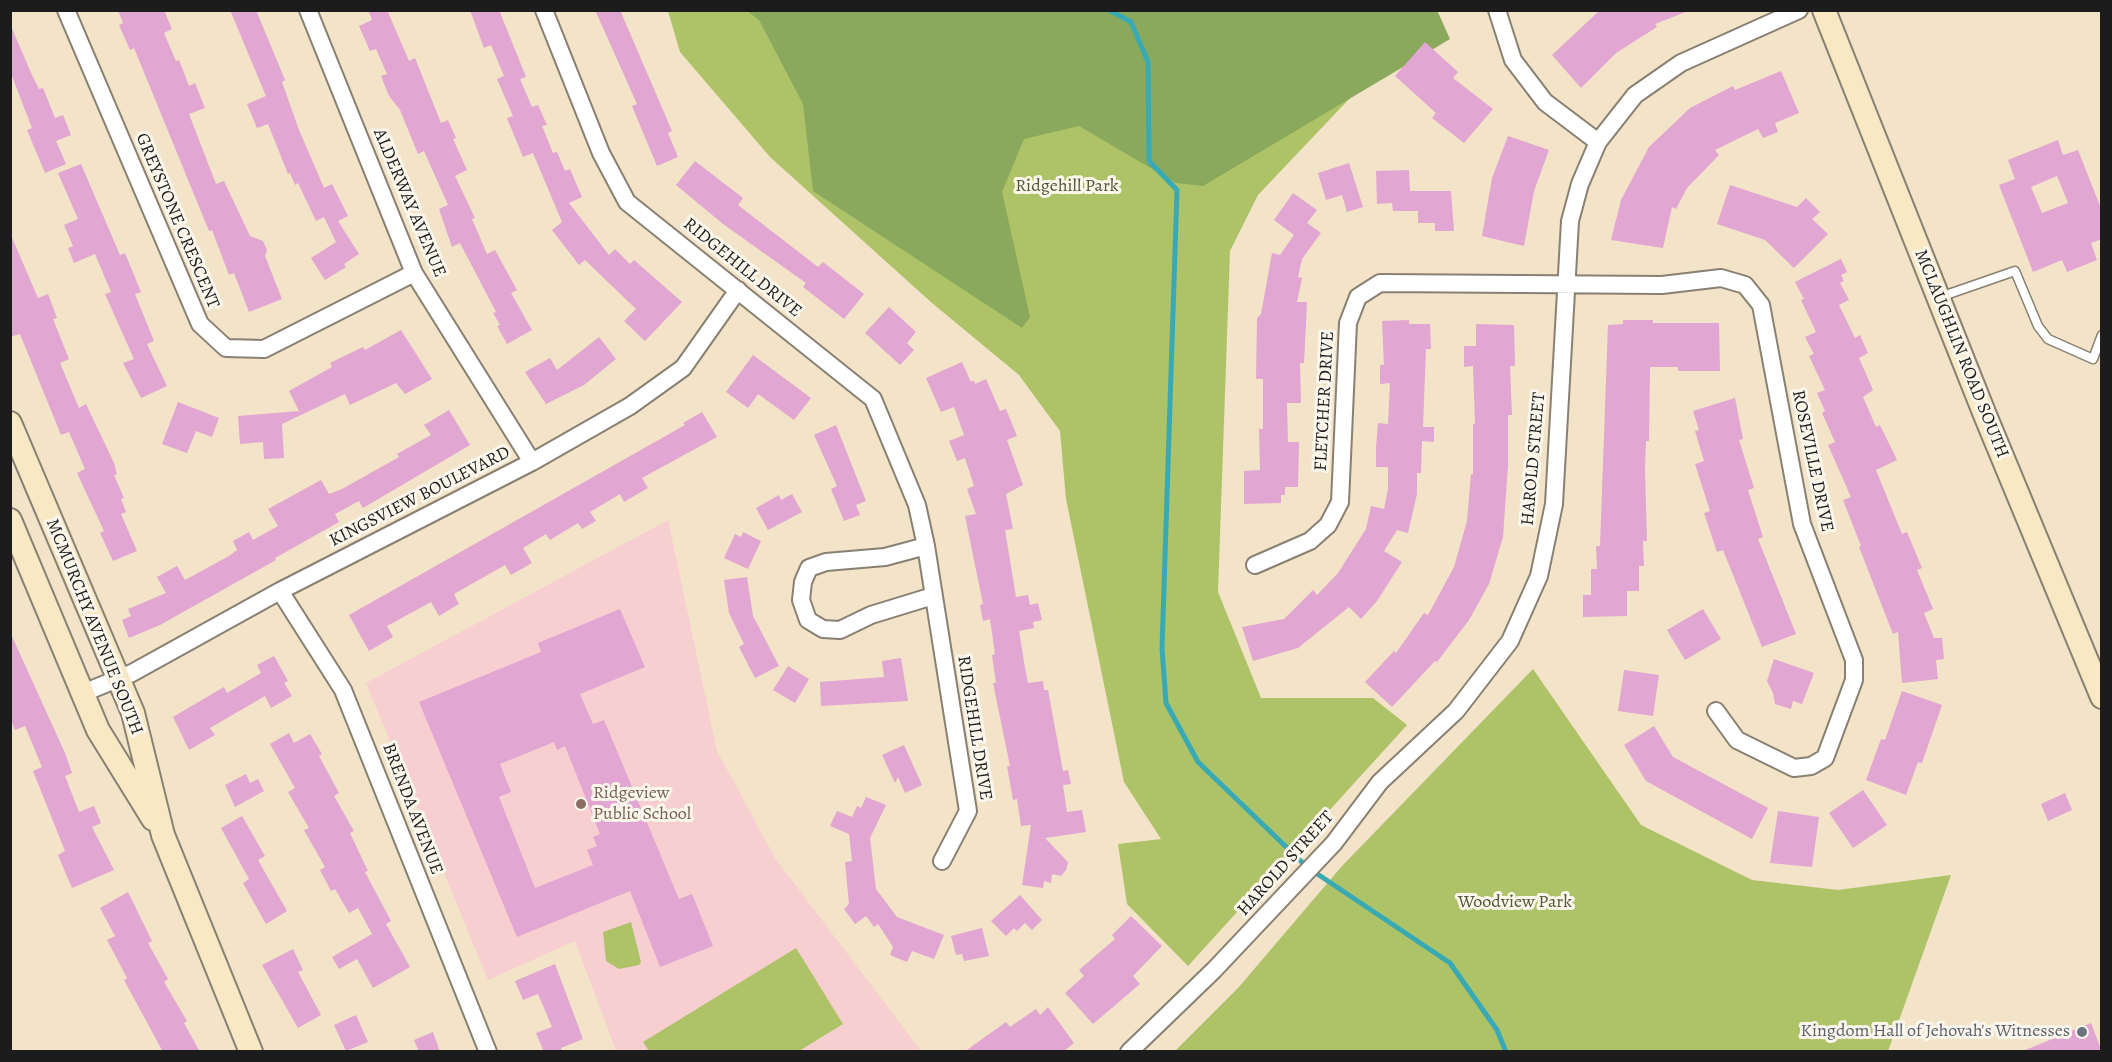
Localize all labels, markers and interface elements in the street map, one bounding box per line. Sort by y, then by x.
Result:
street label: ALDERWAY AVENUE [368,125,450,281]
street label: GREYSTONE CRESCENT [130,130,224,312]
park label: Ridgehill Park [1015,176,1119,198]
street label: RIDGEHILL DRIVE [678,214,806,322]
street label: MCLAUGHLIN ROAD SOUTH [1909,246,2013,462]
street label: FLETCHER DRIVE [1311,331,1339,471]
street label: ROSEVILLE DRIVE [1786,388,1838,534]
street label: HAROLD STREET [1517,391,1551,527]
street label: KINGSVIEW BOULEVARD [326,442,514,552]
street label: MCMURCHY AVENUE SOUTH [41,516,147,738]
street label: RIDGEHILL DRIVE [952,654,996,802]
street label: BRENDA AVENUE [377,740,447,878]
place label: Ridgeview Public School [593,783,691,826]
marker: Ridgeview Public School [574,797,588,811]
street label: HAROLD STREET [1233,807,1339,921]
park label: Woodview Park [1458,892,1572,914]
place label: Kingdom Hall of Jehovah's Witnesses [1801,1021,2070,1043]
marker: Kingdom Hall of Jehovah's Witnesses [2075,1025,2089,1039]

